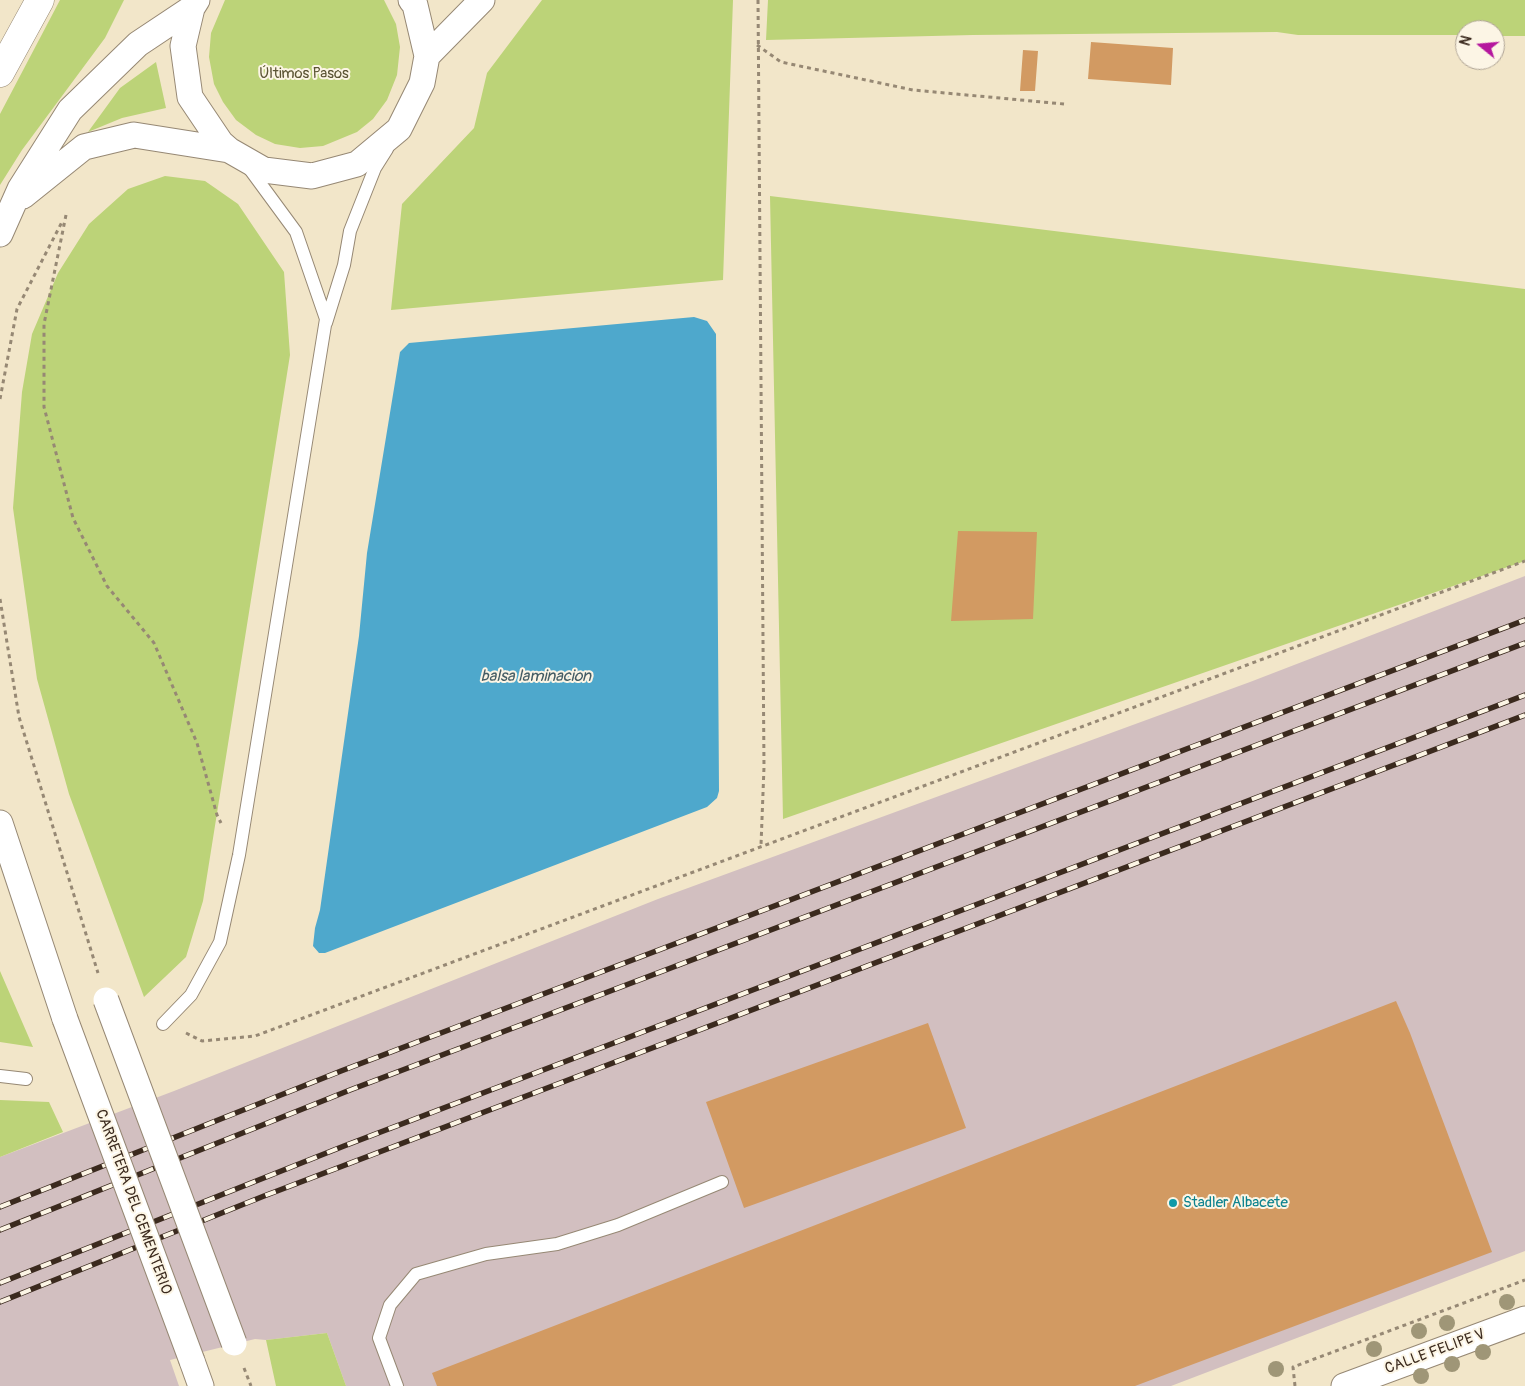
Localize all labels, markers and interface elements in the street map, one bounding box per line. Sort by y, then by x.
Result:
north arrow [1455,20,1505,70]
text: N [1457,34,1476,48]
park label: Últimos Pasos [259,65,349,83]
water label: balsa laminacion [481,667,591,687]
street label: CARRETERA DEL CEMENTERIO [91,1107,175,1297]
place label: Stadler Albacete [1183,1194,1288,1212]
marker: Stadler Albacete [1167,1197,1179,1209]
street label: CALLE FELIPE V [1383,1326,1487,1378]

